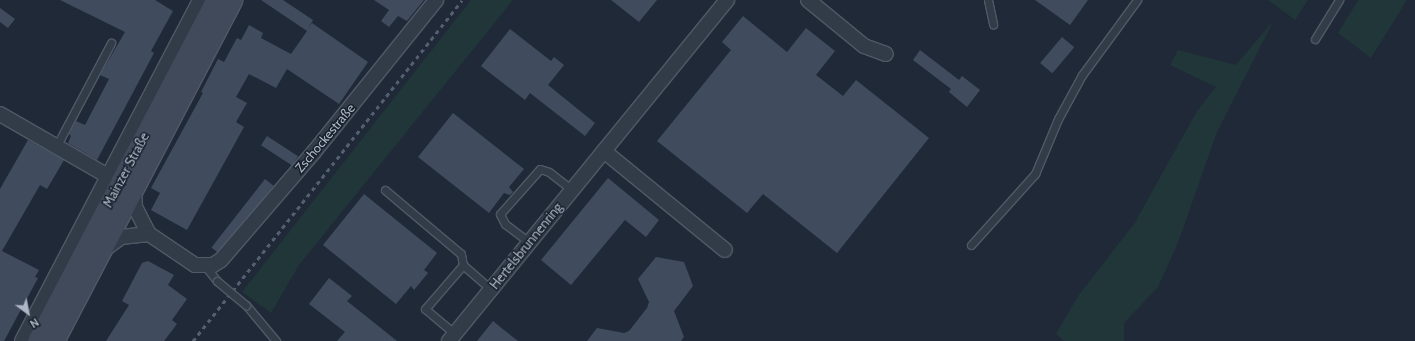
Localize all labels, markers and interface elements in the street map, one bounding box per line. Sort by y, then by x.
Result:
street label: Zschockestraße [292,101,358,175]
street label: Mainzer Straße [100,130,152,210]
street label: Hertelsbrunnenring [486,200,566,292]
north arrow [8,293,48,333]
text: N [27,315,41,331]

